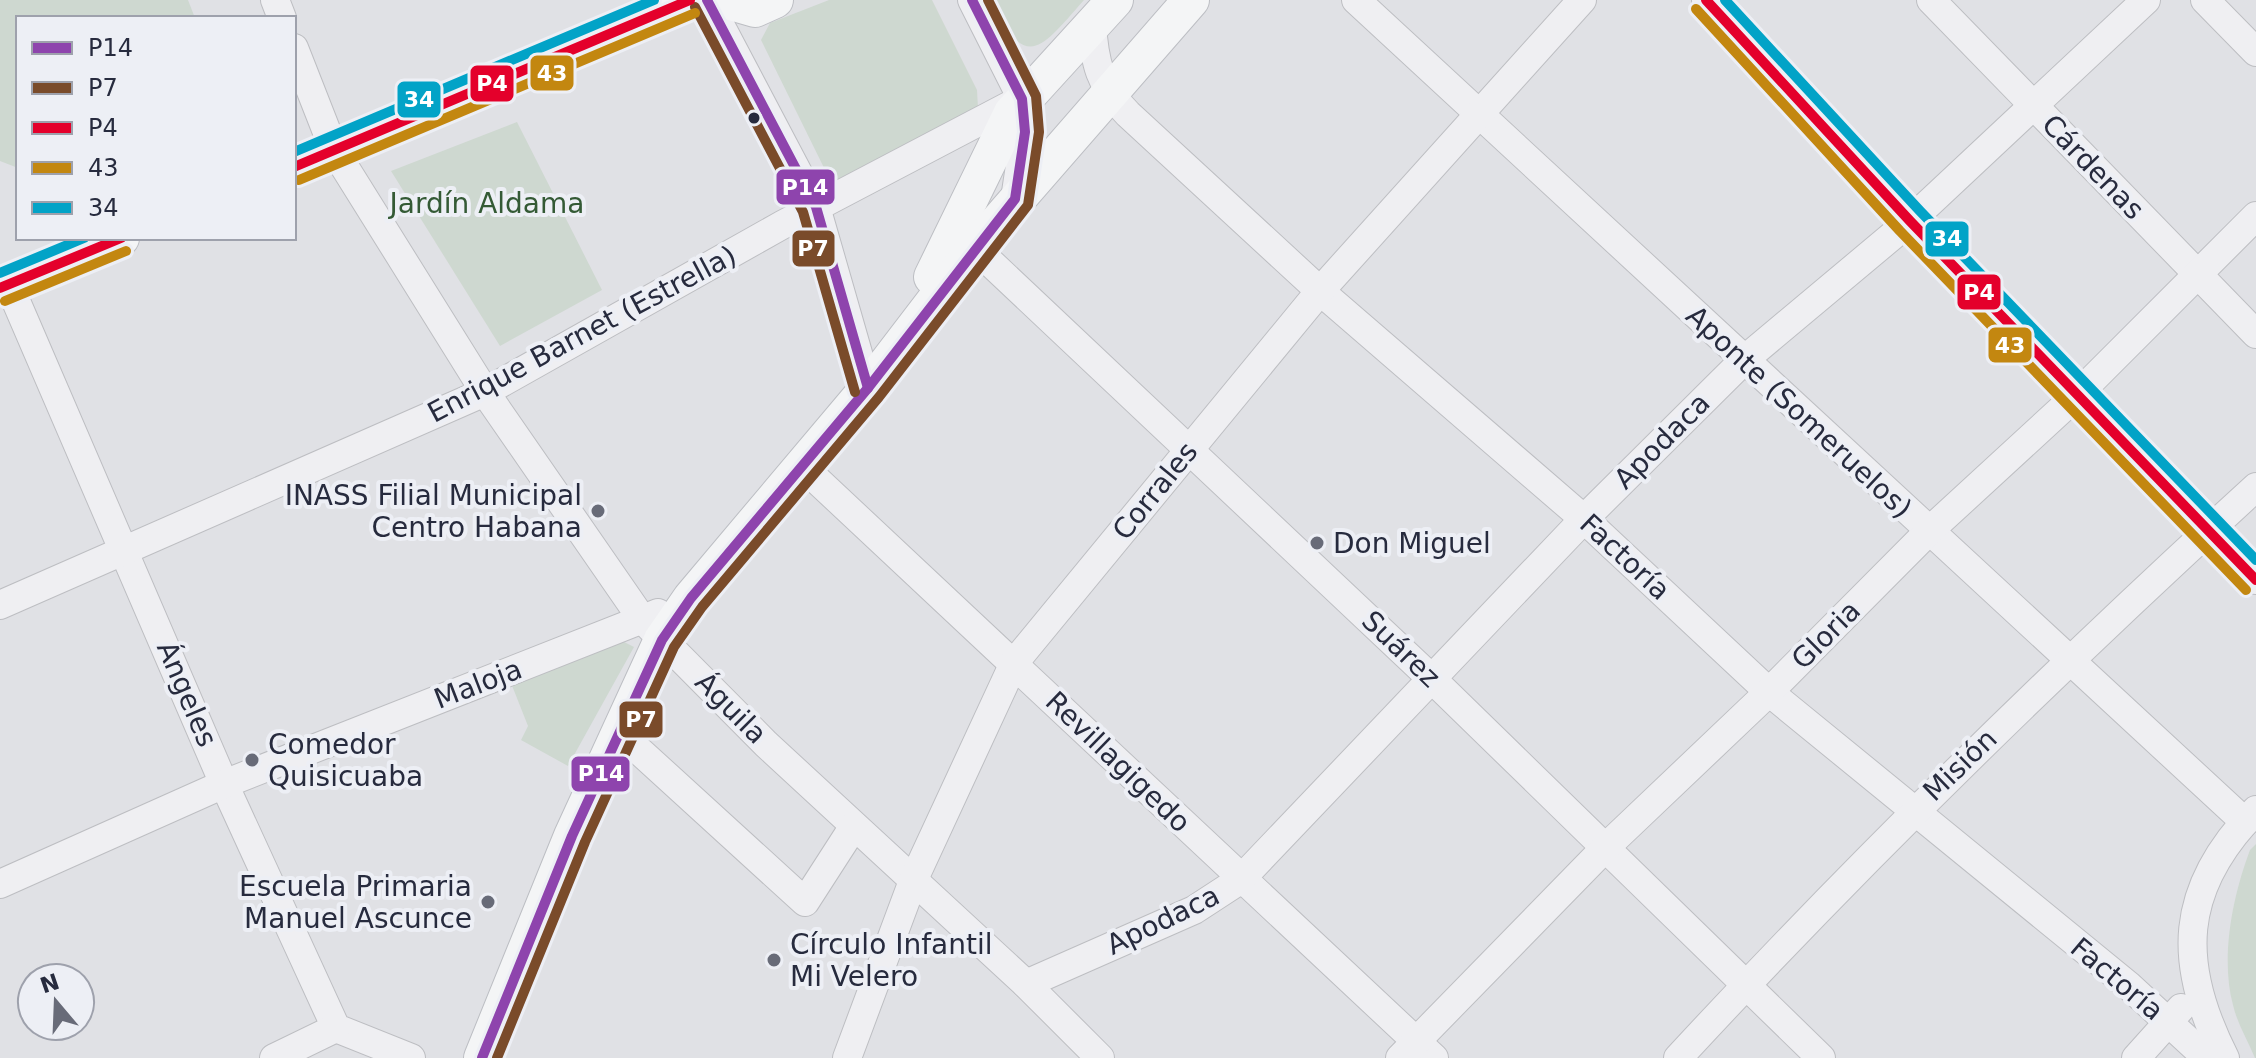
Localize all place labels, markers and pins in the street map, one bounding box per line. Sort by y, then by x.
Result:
unlabelled marker [746,110,762,126]
place label: INASS Filial Municipal Centro Habana [285,479,582,544]
marker: INASS Filial Municipal Centro Habana [589,502,607,520]
place label: Don Miguel [1333,527,1491,560]
marker: Don Miguel [1308,534,1326,552]
place label: Comedor Quisicuaba [268,728,423,793]
marker: Comedor Quisicuaba [243,751,261,769]
place label: Escuela Primaria Manuel Ascunce [239,870,472,935]
marker: Escuela Primaria Manuel Ascunce [479,893,497,911]
place label: Círculo Infantil Mi Velero [790,928,992,993]
marker: Círculo Infantil Mi Velero [765,951,783,969]

